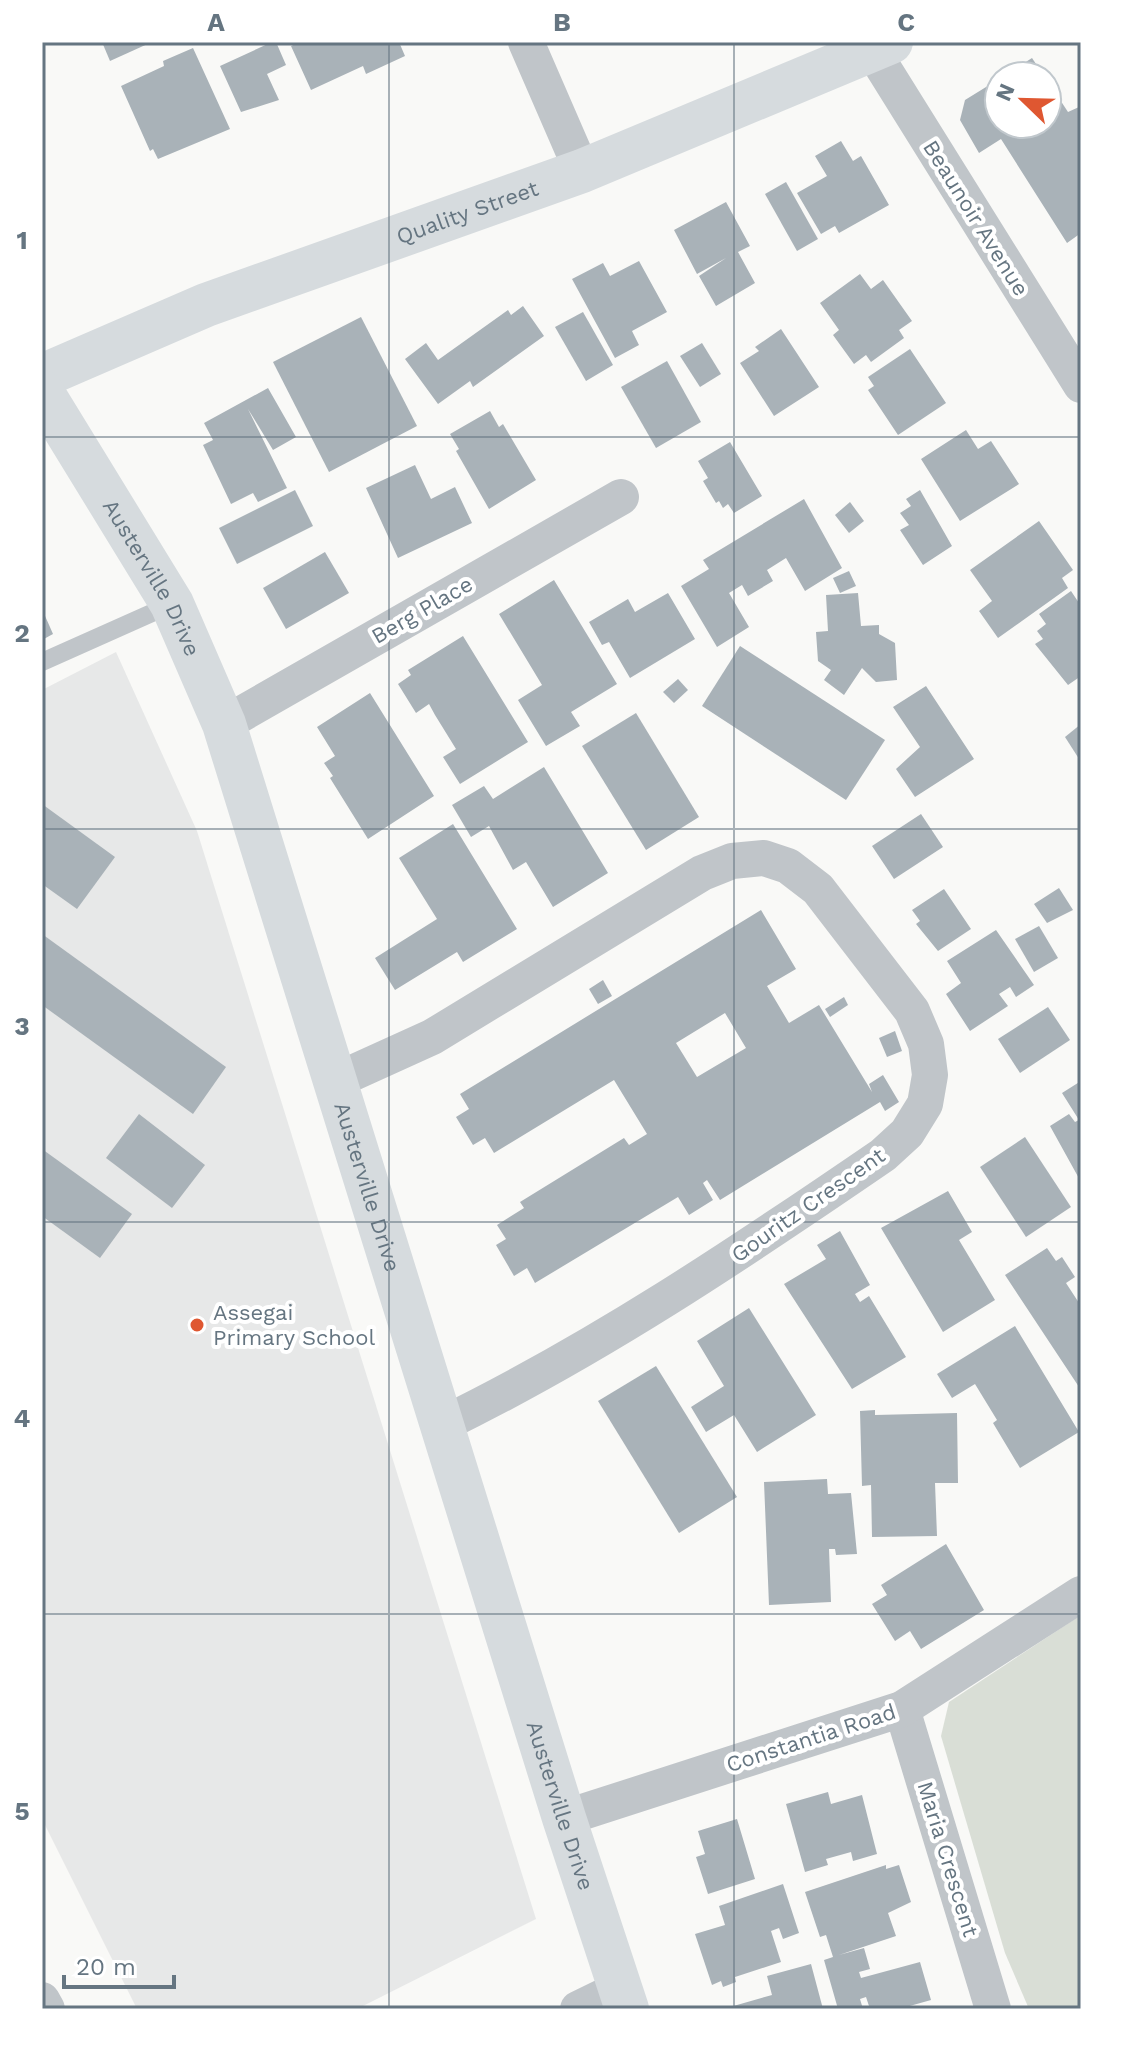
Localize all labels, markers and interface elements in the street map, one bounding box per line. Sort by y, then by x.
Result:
text: A [207,7,225,37]
text: B [553,7,571,37]
text: C [897,7,915,37]
north arrow [983,60,1063,140]
text: N [990,80,1020,105]
street label: Beaunoir Avenue [918,136,1034,300]
street label: Quality Street [393,175,542,249]
text: 1 [16,225,28,255]
street label: Austerville Drive [98,495,206,660]
street label: Berg Place [367,571,477,649]
text: 2 [14,618,30,648]
text: 3 [14,1011,30,1041]
street label: Austerville Drive [330,1099,406,1275]
street label: Gouritz Crescent [726,1143,890,1267]
place label: Assegai Primary School [213,1300,375,1350]
marker: Assegai Primary School [188,1316,206,1334]
text: 4 [14,1403,31,1433]
street label: Constantia Road [723,1699,899,1777]
street label: Austerville Drive [522,1718,599,1893]
street label: Maria Crescent [912,1778,984,1940]
text: 5 [14,1796,30,1826]
scale bar [64,1939,174,1989]
text: 20 m [76,1953,136,1981]

